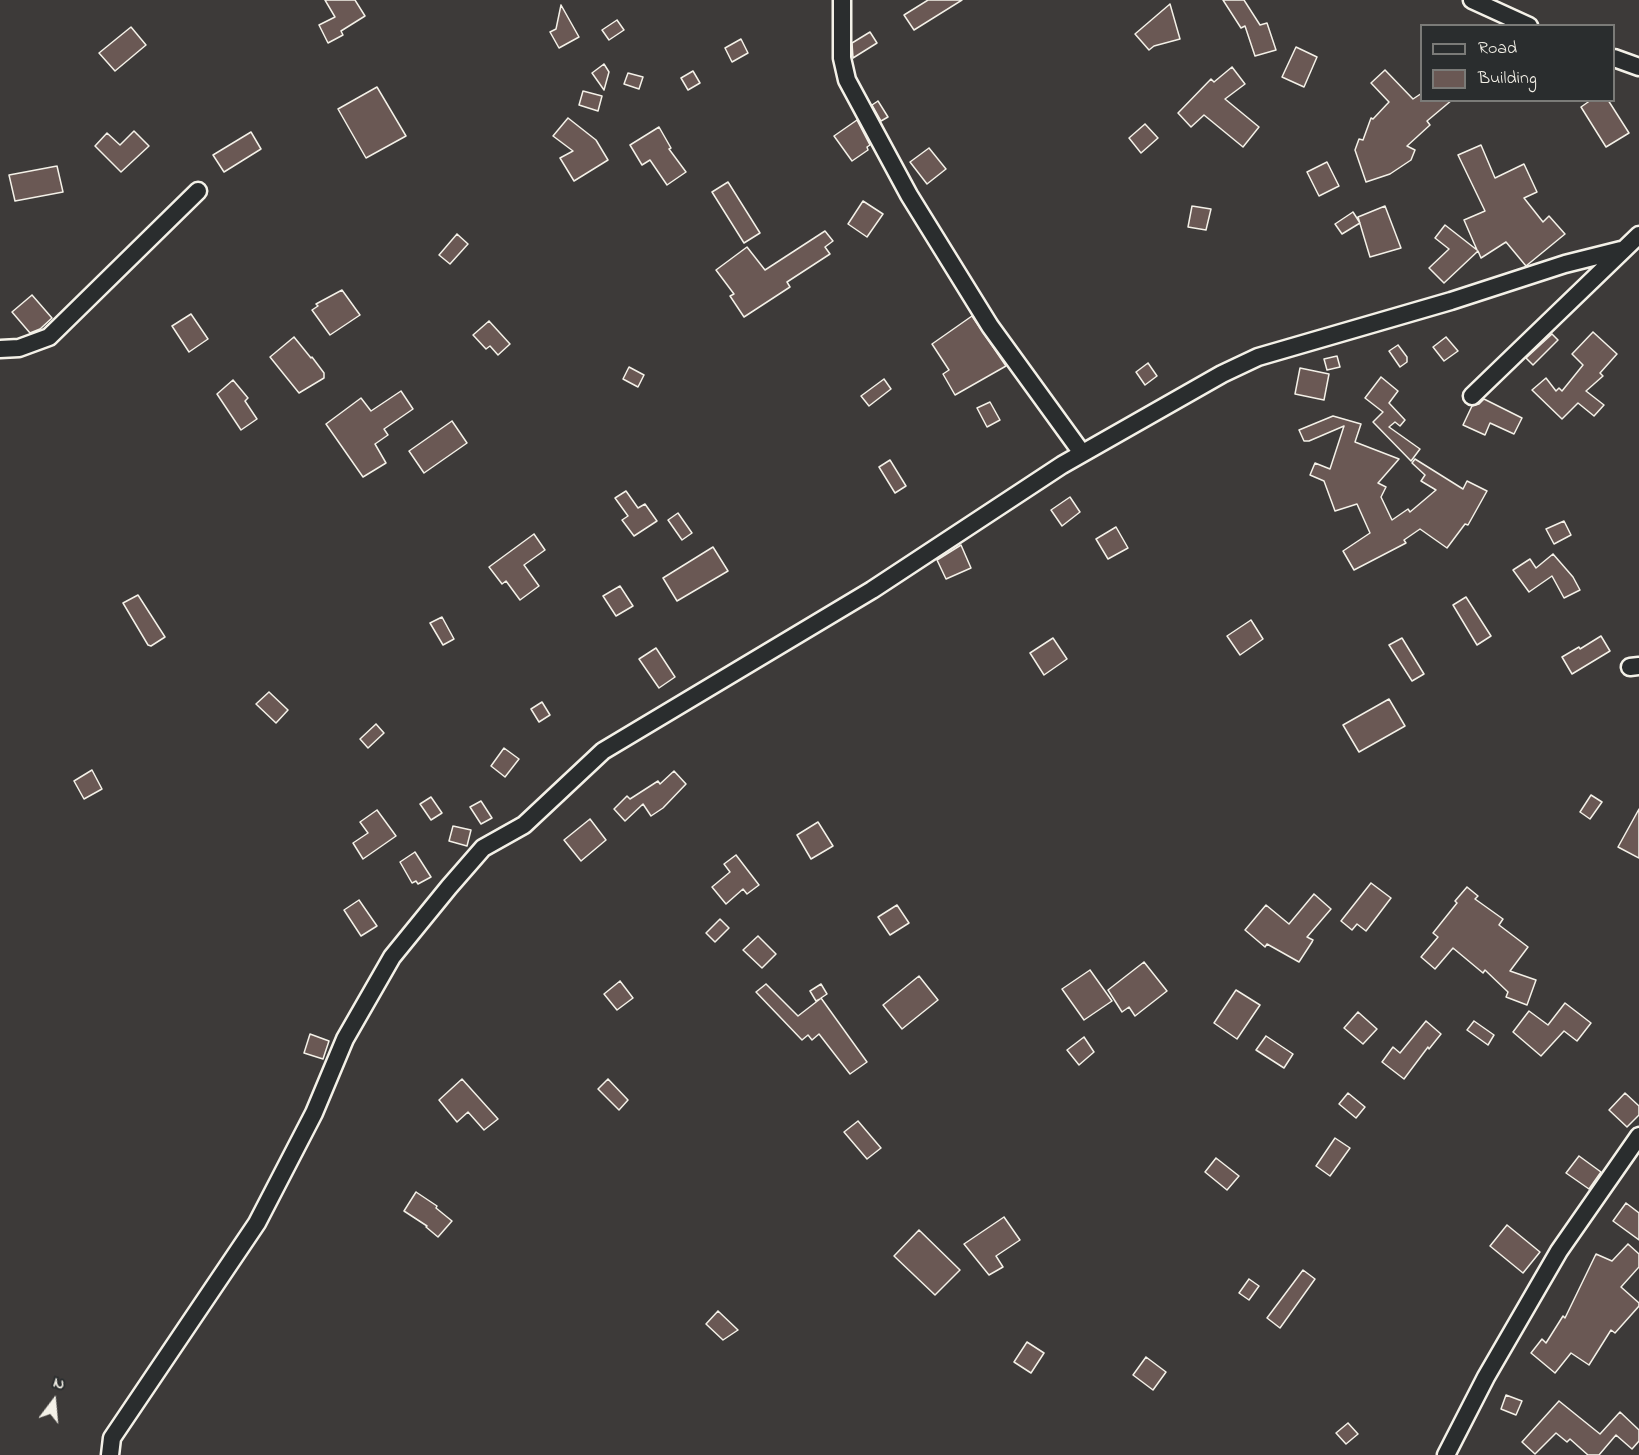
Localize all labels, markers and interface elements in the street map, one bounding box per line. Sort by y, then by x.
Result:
legend [1420,24,1615,102]
text: Road [1478,36,1517,62]
text: Building [1478,66,1537,92]
north arrow [24,1371,84,1431]
text: N [50,1371,67,1397]

